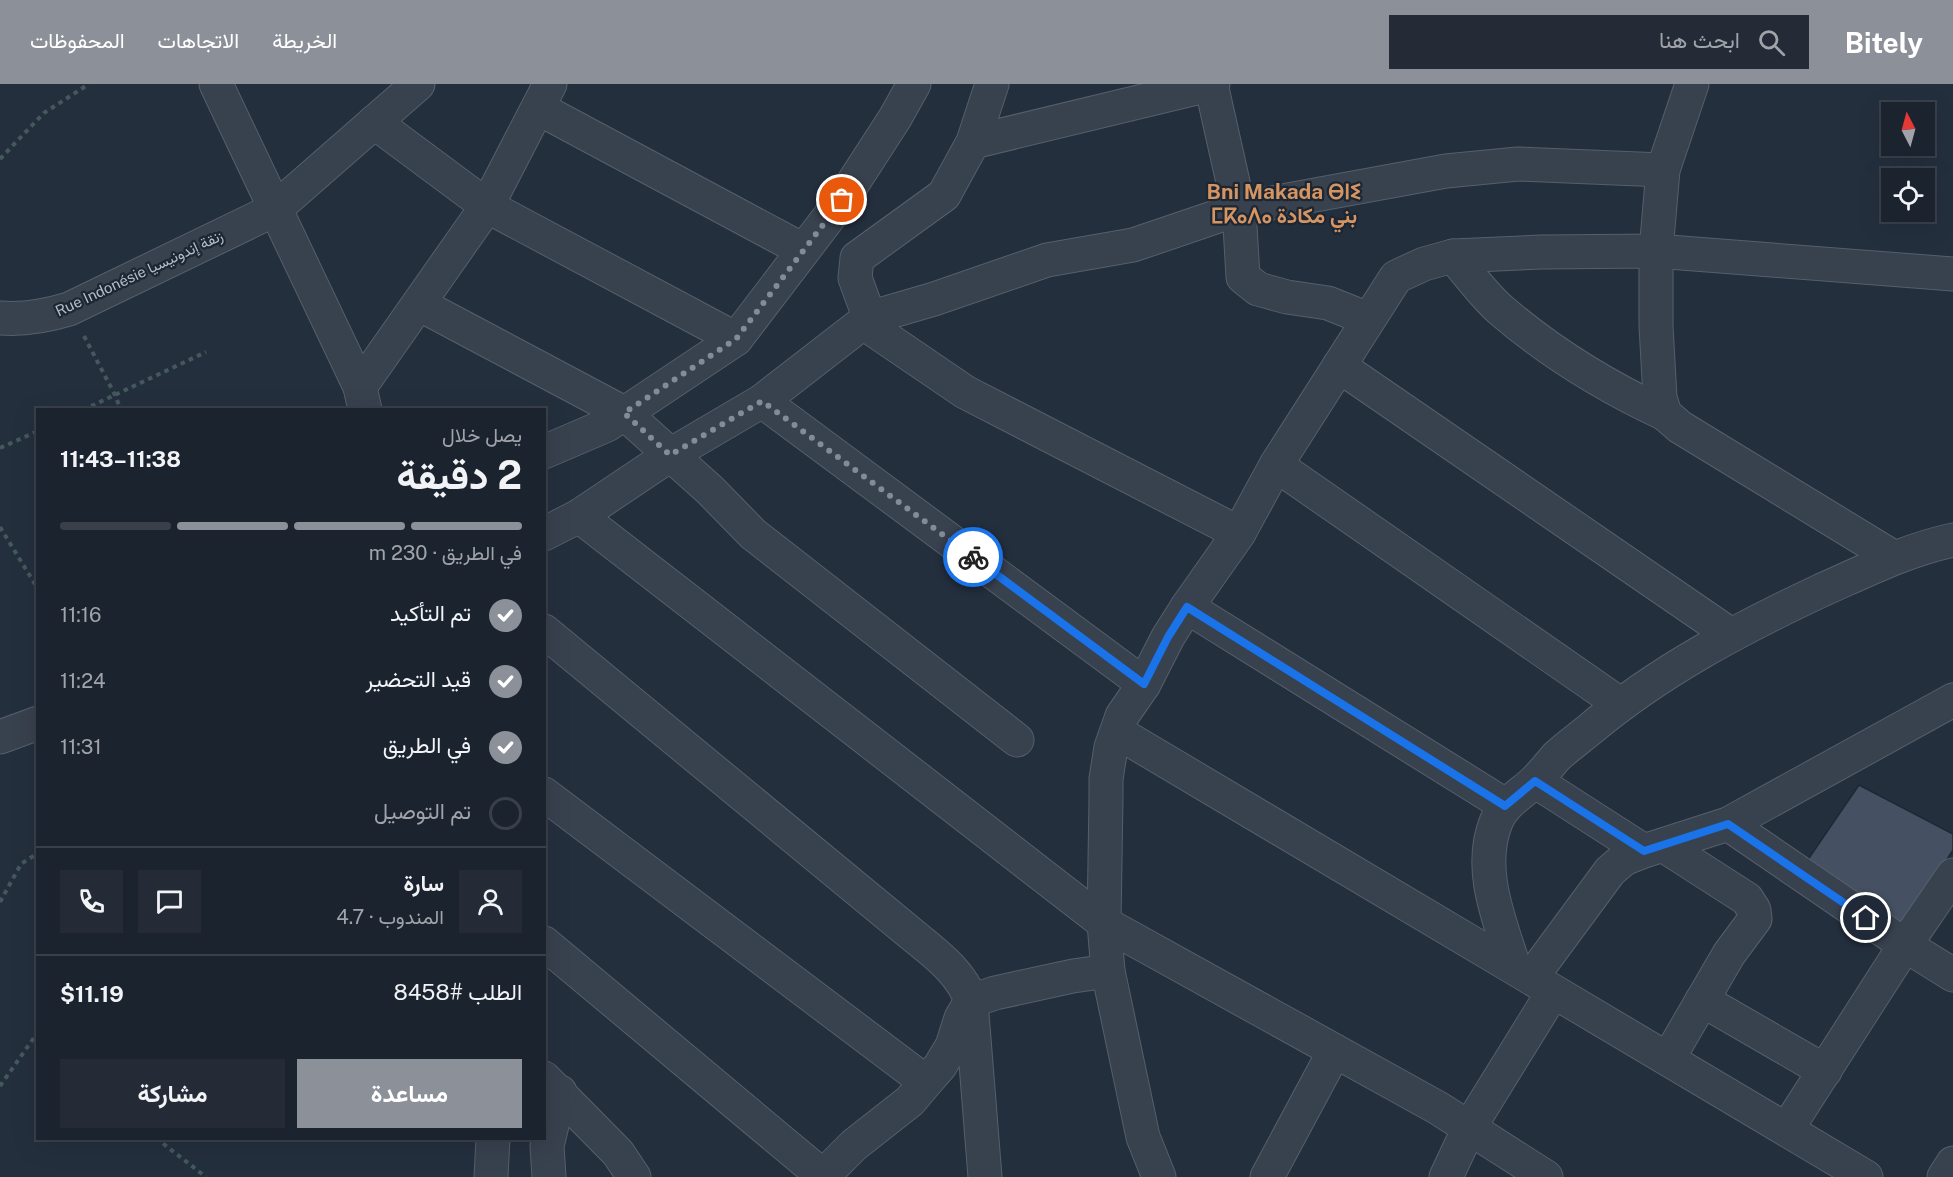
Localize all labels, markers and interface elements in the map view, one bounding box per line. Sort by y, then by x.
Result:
search box [1389,15,1809,69]
icon: search [1755,26,1788,59]
text: Bitely [1845,26,1923,59]
text: ابحث هنا [1659,27,1740,53]
text: المحفوظات [30,28,125,53]
text: الاتجاهات [158,28,239,53]
text: الخريطة [272,28,337,53]
north arrow [1881,102,1935,156]
map controls [1881,102,1935,222]
button: locate [1881,168,1935,222]
pin [816,174,867,225]
district label: Bni Makada ⴱⵏⵉ ⵎⴽⴰⴷⴰ بني مكادة [1207,179,1361,233]
icon: bag [825,183,858,216]
street label: Rue Indonésie زنقة إندونيسيا [52,227,226,321]
text: يصل خلال [442,423,522,447]
text: 11:38–11:43 [60,446,181,472]
text: 2 دقيقة [396,452,522,498]
courier [943,527,1003,587]
text: في الطريق · 230 m [369,541,522,565]
icon: bike [957,541,990,574]
icon: check [489,599,522,632]
text: تم التأكيد [390,600,471,626]
text: 11:16 [60,603,101,627]
icon: check [489,665,522,698]
text: قيد التحضير [365,666,471,692]
text: 11:24 [60,669,106,693]
icon: check [489,731,522,764]
text: في الطريق [383,732,471,758]
text: 11:31 [60,735,102,759]
text: تم التوصيل [374,798,471,824]
button: phone [60,870,123,933]
button: chat [138,870,201,933]
text: سارة [403,870,444,896]
button: person [459,870,522,933]
pin [1840,892,1891,943]
icon: home [1849,901,1882,934]
text: المندوب · 4.7 [336,905,444,929]
text: الطلب #8458 [393,979,522,1005]
text: $11.19 [60,981,124,1007]
button: مشاركة [60,1059,285,1128]
button: مساعدة [297,1059,522,1128]

